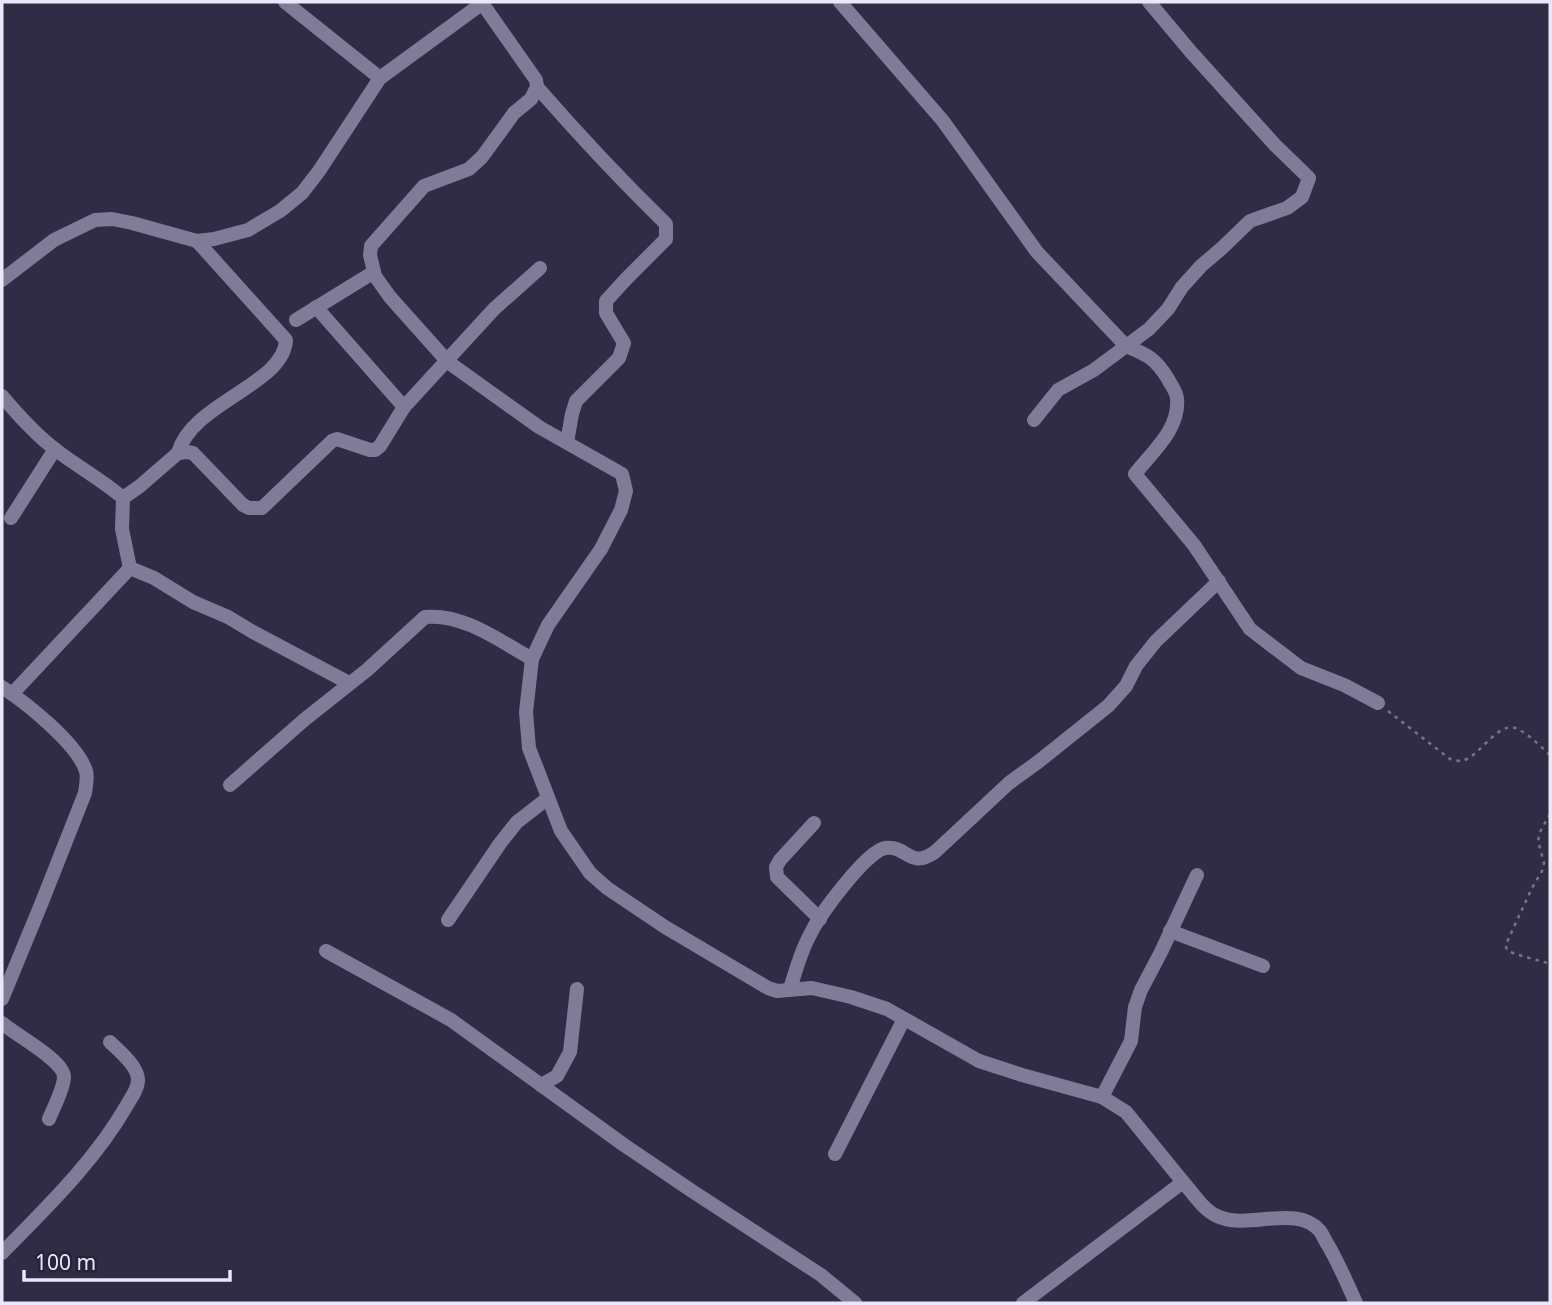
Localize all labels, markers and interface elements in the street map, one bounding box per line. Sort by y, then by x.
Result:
scale bar [24,1238,231,1282]
text: 100 m [35,1248,96,1276]

